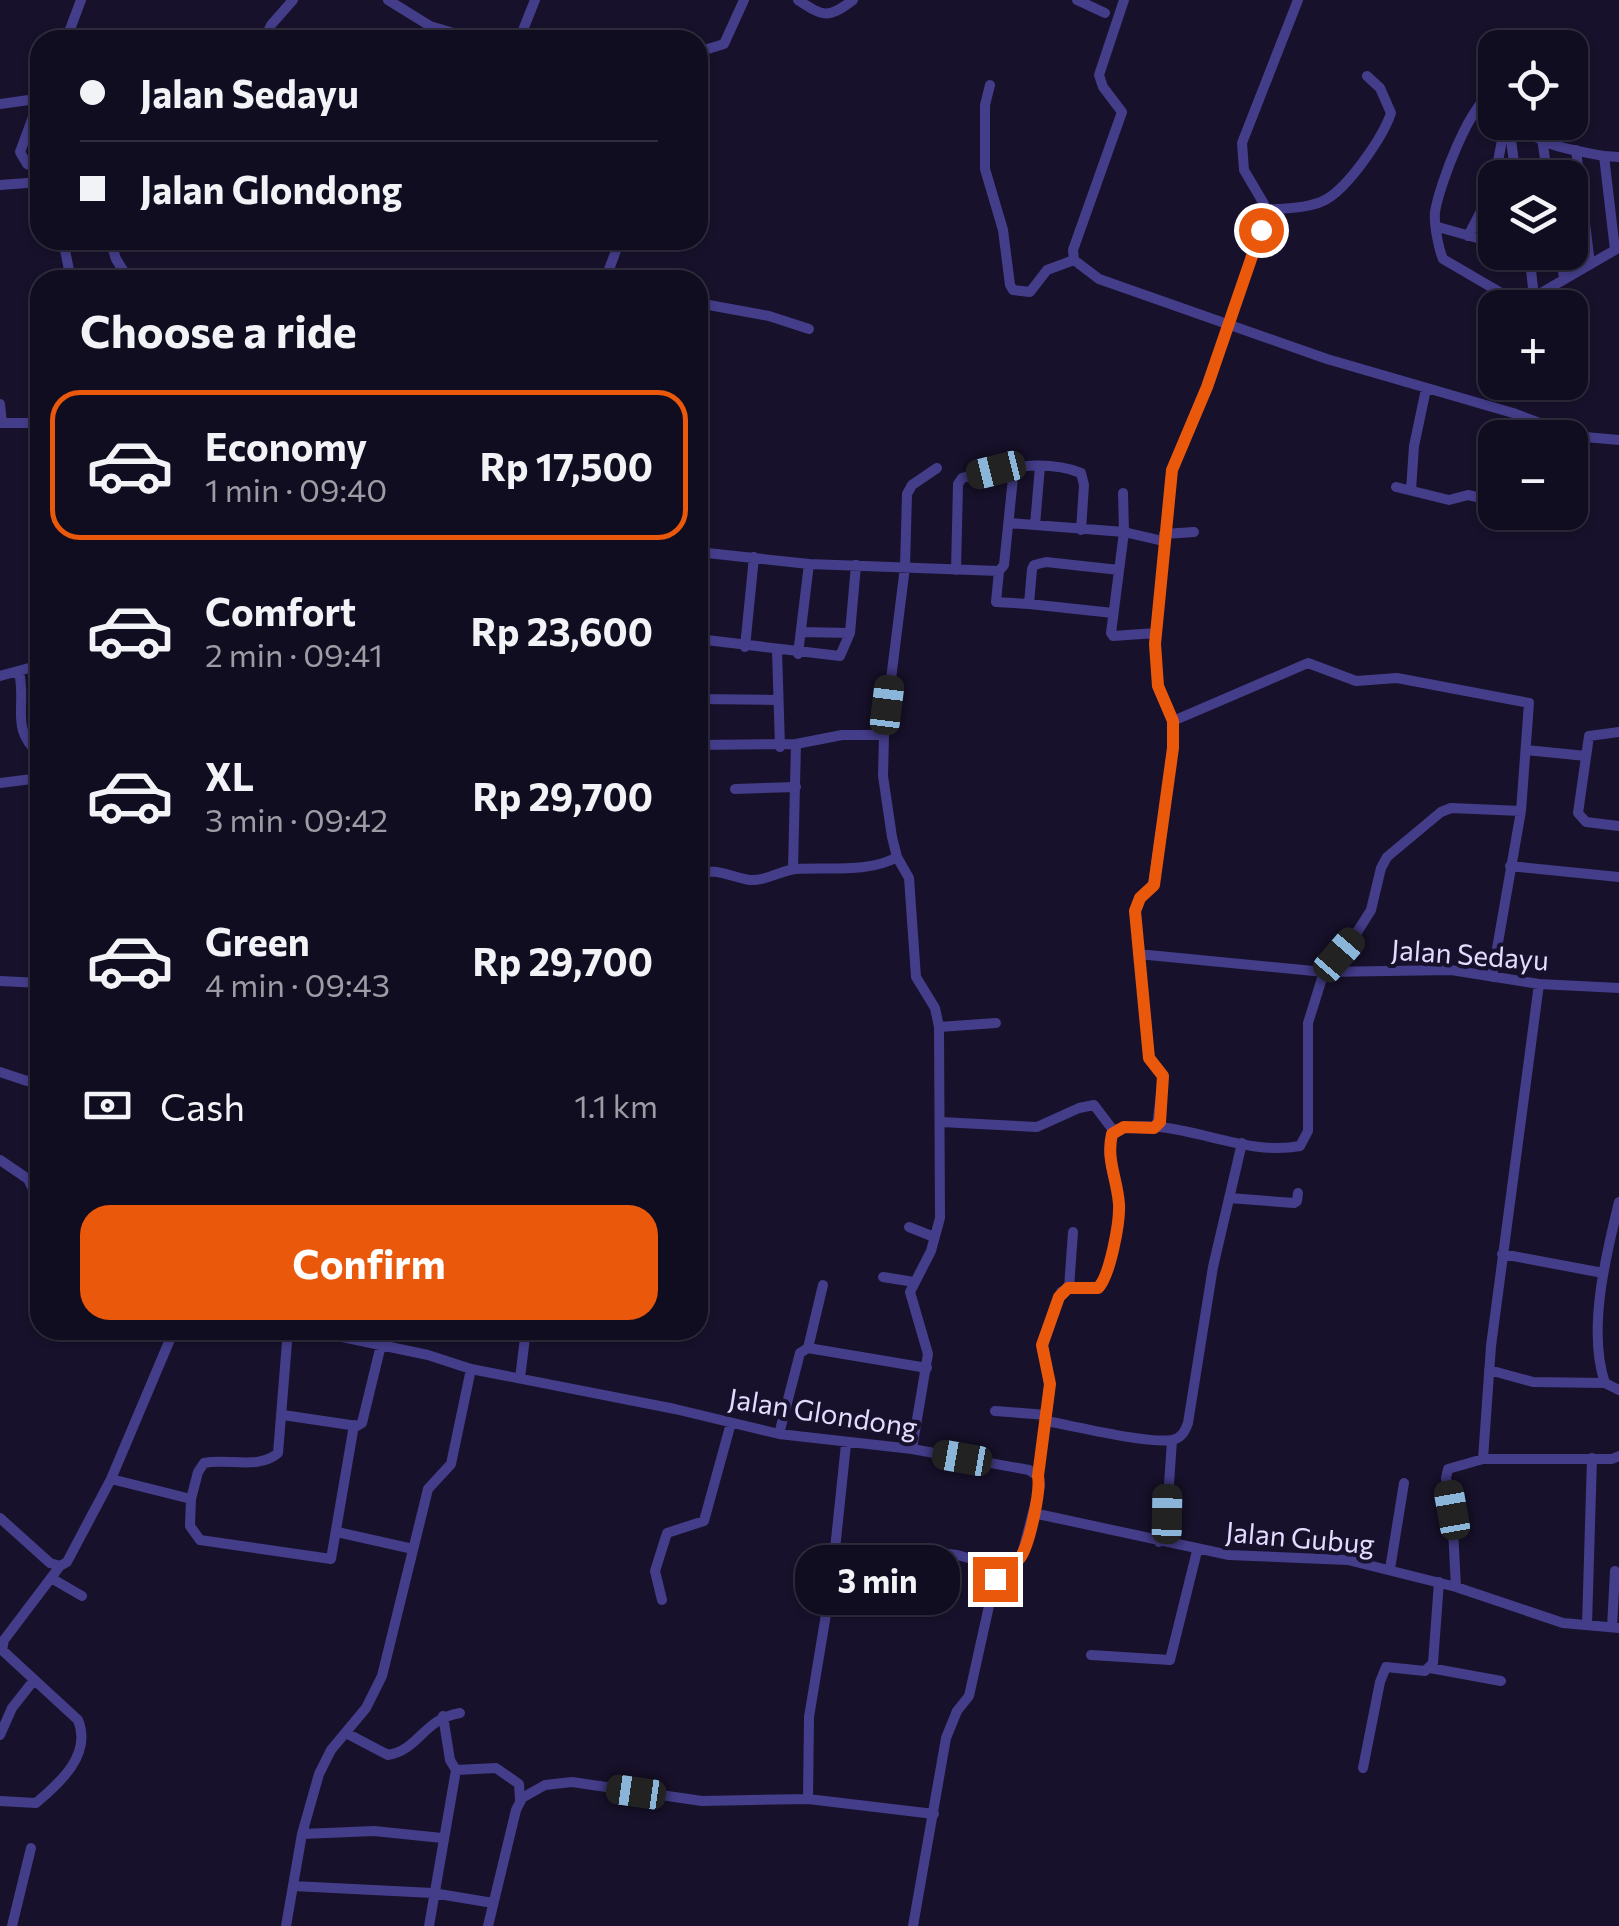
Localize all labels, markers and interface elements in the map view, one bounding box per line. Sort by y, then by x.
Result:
map controls [1478,30,1588,530]
button: locate [1478,30,1588,140]
text: Jalan Sedayu [140,69,359,116]
button: layers [1478,160,1588,270]
text: Jalan Glondong [140,165,402,212]
route start [1239,208,1284,253]
button: + [1478,290,1588,400]
text: Choose a ride [80,302,357,357]
icon: car [85,420,175,510]
button: − [1478,420,1588,530]
text: Economy [205,422,367,469]
text: Rp 17,500 [480,442,653,489]
car [963,448,1029,492]
text: 1 min · 09:40 [205,469,387,509]
icon: car [85,585,175,675]
text: Comfort [205,587,356,634]
text: Rp 23,600 [471,607,653,654]
text: 2 min · 09:41 [205,634,383,674]
car [868,673,906,737]
icon: car [85,750,175,840]
text: XL [205,752,254,799]
text: Rp 29,700 [472,772,653,819]
text: 3 min · 09:42 [205,799,388,839]
icon: car [85,915,175,1005]
text: Green [205,917,310,964]
car [1308,923,1370,987]
street label: Jalan Sedayu [1390,932,1550,976]
text: Rp 29,700 [472,937,653,984]
text: 4 min · 09:43 [205,964,390,1004]
icon: cash [80,1078,135,1133]
text: Cash [160,1082,245,1129]
text: 1.1 km [574,1085,658,1125]
button: Confirm [80,1205,658,1320]
street label: Jalan Glondong [726,1380,920,1444]
car [930,1438,994,1478]
car [1432,1478,1472,1542]
car [1151,1484,1183,1544]
street label: Jalan Gubug [1224,1514,1376,1560]
callout: 3 min [795,1544,960,1614]
route end [973,1557,1018,1602]
text: 3 min [837,1560,918,1600]
car [604,1773,668,1811]

